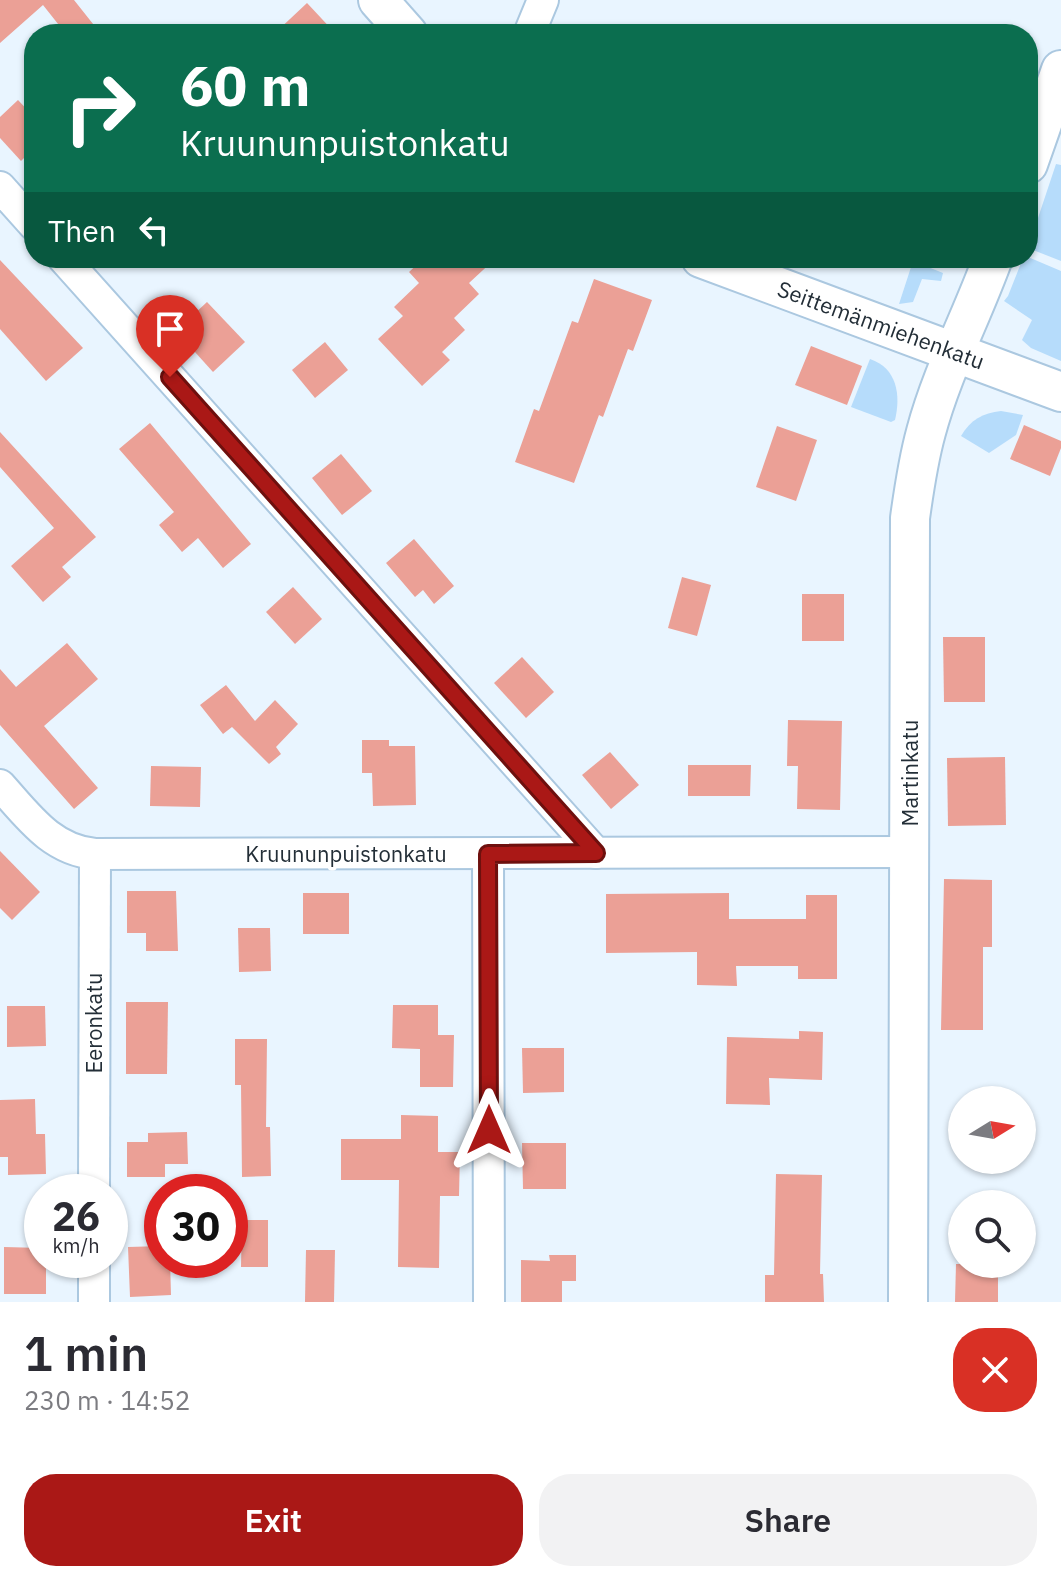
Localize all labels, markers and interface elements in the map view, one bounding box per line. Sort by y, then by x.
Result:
text: 60 m [180,49,310,121]
icon: right [48,56,152,160]
text: Kruununpuistonkatu [180,119,510,166]
icon: left [132,208,176,252]
text: Then [48,211,116,250]
street label: Seittemänmiehenkatu [774,274,989,375]
pin [136,295,204,377]
icon: arrive [148,307,192,351]
street label: Martinkatu [895,720,924,826]
street label: Kruununpuistonkatu [245,839,447,868]
street label: Eeronkatu [79,973,108,1073]
north arrow [948,1086,1036,1174]
map controls [948,1086,1036,1278]
position arrow [447,1088,531,1172]
speed limit sign: 30 [144,1174,248,1278]
text: 26 [52,1190,100,1242]
button: search [948,1190,1036,1278]
text: km/h [52,1232,100,1259]
text: 1 min [24,1322,148,1384]
button: close [953,1328,1037,1412]
text: 230 m · 14:52 [24,1383,190,1417]
button: Exit [24,1474,523,1566]
button: Share [539,1474,1037,1566]

